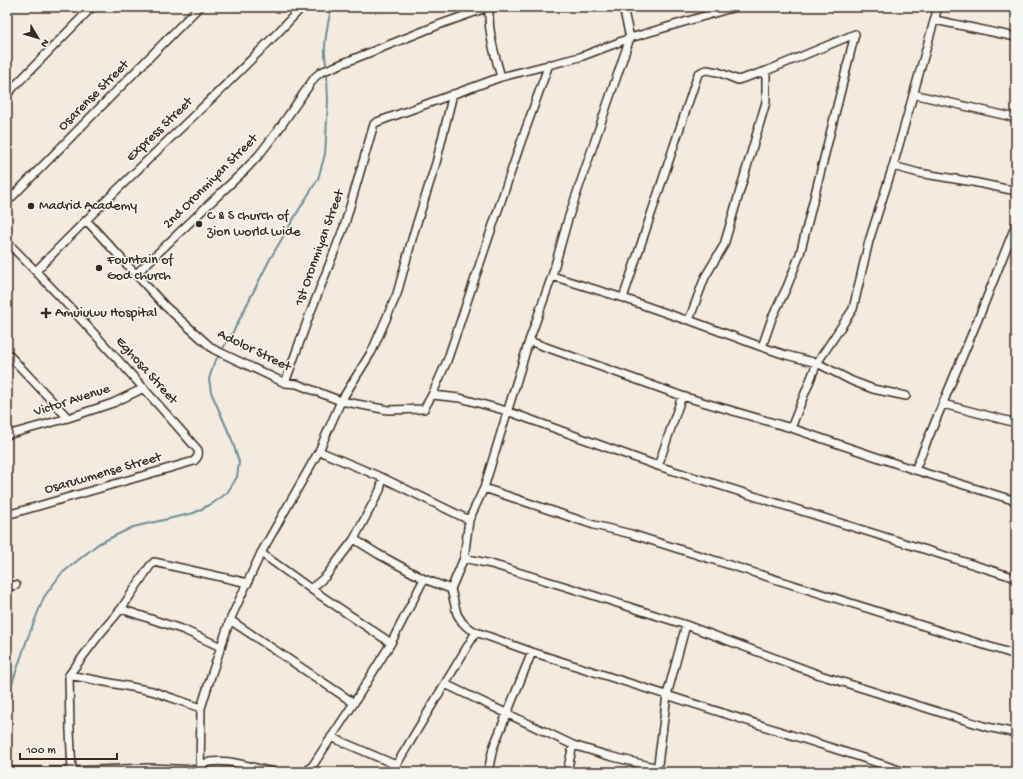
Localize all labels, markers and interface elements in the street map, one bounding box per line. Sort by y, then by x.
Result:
north arrow [18,18,58,58]
text: N [37,36,51,49]
street label: Osarense Street [55,56,134,135]
street label: Express Street [123,93,198,166]
street label: 2nd Oronmiyan Street [160,130,263,233]
street label: 1st Oronmiyan Street [291,187,349,309]
place label: Madrid Academy [39,198,137,215]
marker: Madrid Academy [26,201,36,211]
place label: C & S church of zion world wide [207,208,301,241]
marker: C & S church of zion world wide [194,219,204,229]
place label: Fountain of God church [106,252,174,285]
marker: Fountain of God church [94,263,104,273]
place label: Amuiuwu Hospital [55,305,157,322]
marker: Amuiuwu Hospital [40,307,52,319]
street label: Adolor Street [214,326,295,377]
street label: Eghosa Street [111,334,182,409]
street label: Victor Avenue [31,380,113,422]
street label: Osaruwmense Street [43,449,165,499]
scale bar [20,735,117,761]
text: 100 m [25,744,56,758]

